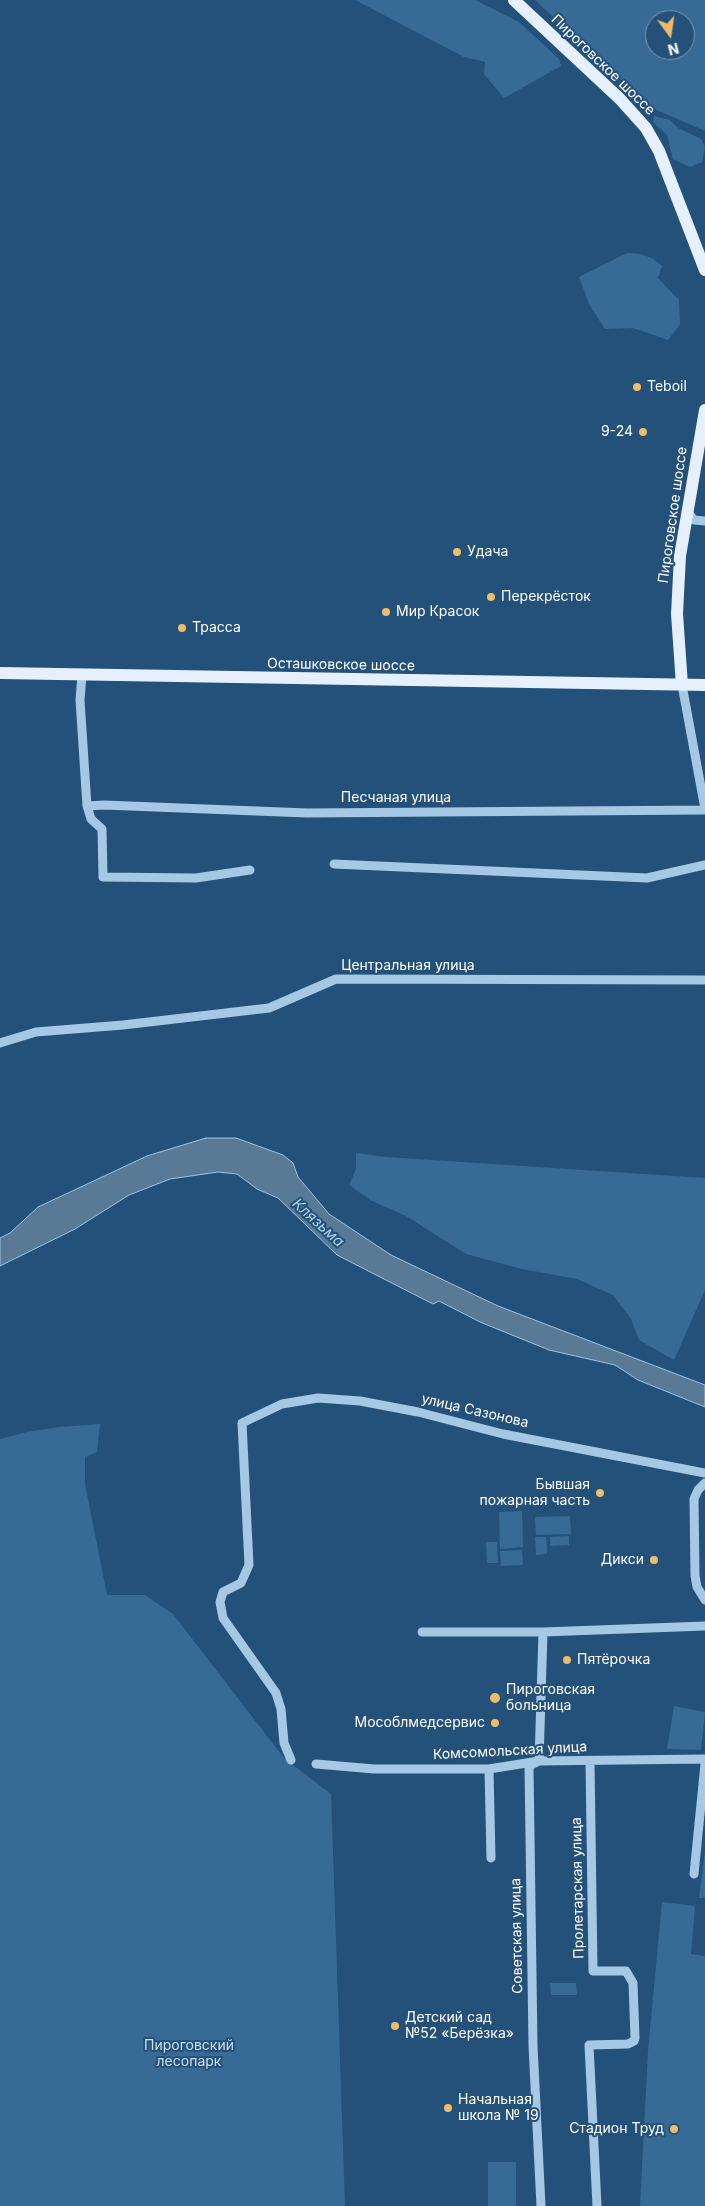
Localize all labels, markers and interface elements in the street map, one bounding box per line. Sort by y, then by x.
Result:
north arrow [645,10,695,60]
street label: Пироговское шоссе [548,11,658,119]
text: N [666,40,681,59]
place label: Teboil [647,379,687,395]
marker: Teboil [631,381,643,393]
place label: 9-24 [601,424,633,440]
marker: 9-24 [637,426,649,438]
street label: Пироговское шоссе [655,446,691,584]
place label: Удача [467,544,508,560]
marker: Удача [451,546,463,558]
place label: Перекрёсток [501,589,591,605]
marker: Перекрёсток [485,591,497,603]
place label: Мир Красок [396,604,479,620]
marker: Мир Красок [380,606,392,618]
place label: Трасса [192,620,241,636]
marker: Трасса [176,622,188,634]
street label: Осташковское шоссе [267,655,415,675]
street label: Песчаная улица [341,790,451,806]
street label: Центральная улица [341,958,475,974]
water label: Клязьма [288,1195,348,1251]
street label: улица Сазонова [420,1390,530,1432]
place label: Бывшая пожарная часть [480,1477,590,1510]
marker: Бывшая пожарная часть [594,1487,606,1499]
place label: Дикси [601,1552,644,1568]
marker: Дикси [648,1554,660,1566]
place label: Пятёрочка [577,1652,650,1668]
marker: Пятёрочка [561,1654,573,1666]
place label: Пироговская больница [506,1682,595,1714]
marker: Пироговская больница [488,1691,502,1705]
place label: Мособлмедсервис [355,1715,485,1731]
marker: Мособлмедсервис [489,1717,501,1729]
street label: Комсомольская улица [432,1739,588,1763]
street label: Пролетарская улица [568,1817,588,1959]
street label: Советская улица [508,1878,526,1994]
place label: Детский сад №52 «Берёзка» [405,2010,514,2042]
marker: Детский сад №52 «Берёзка» [389,2020,401,2032]
park label: Пироговский лесопарк [144,2038,234,2070]
place label: Начальная школа № 19 [458,2092,539,2124]
marker: Начальная школа № 19 [442,2102,454,2114]
place label: Стадион Труд [569,2121,664,2137]
marker: Стадион Труд [668,2123,680,2135]

